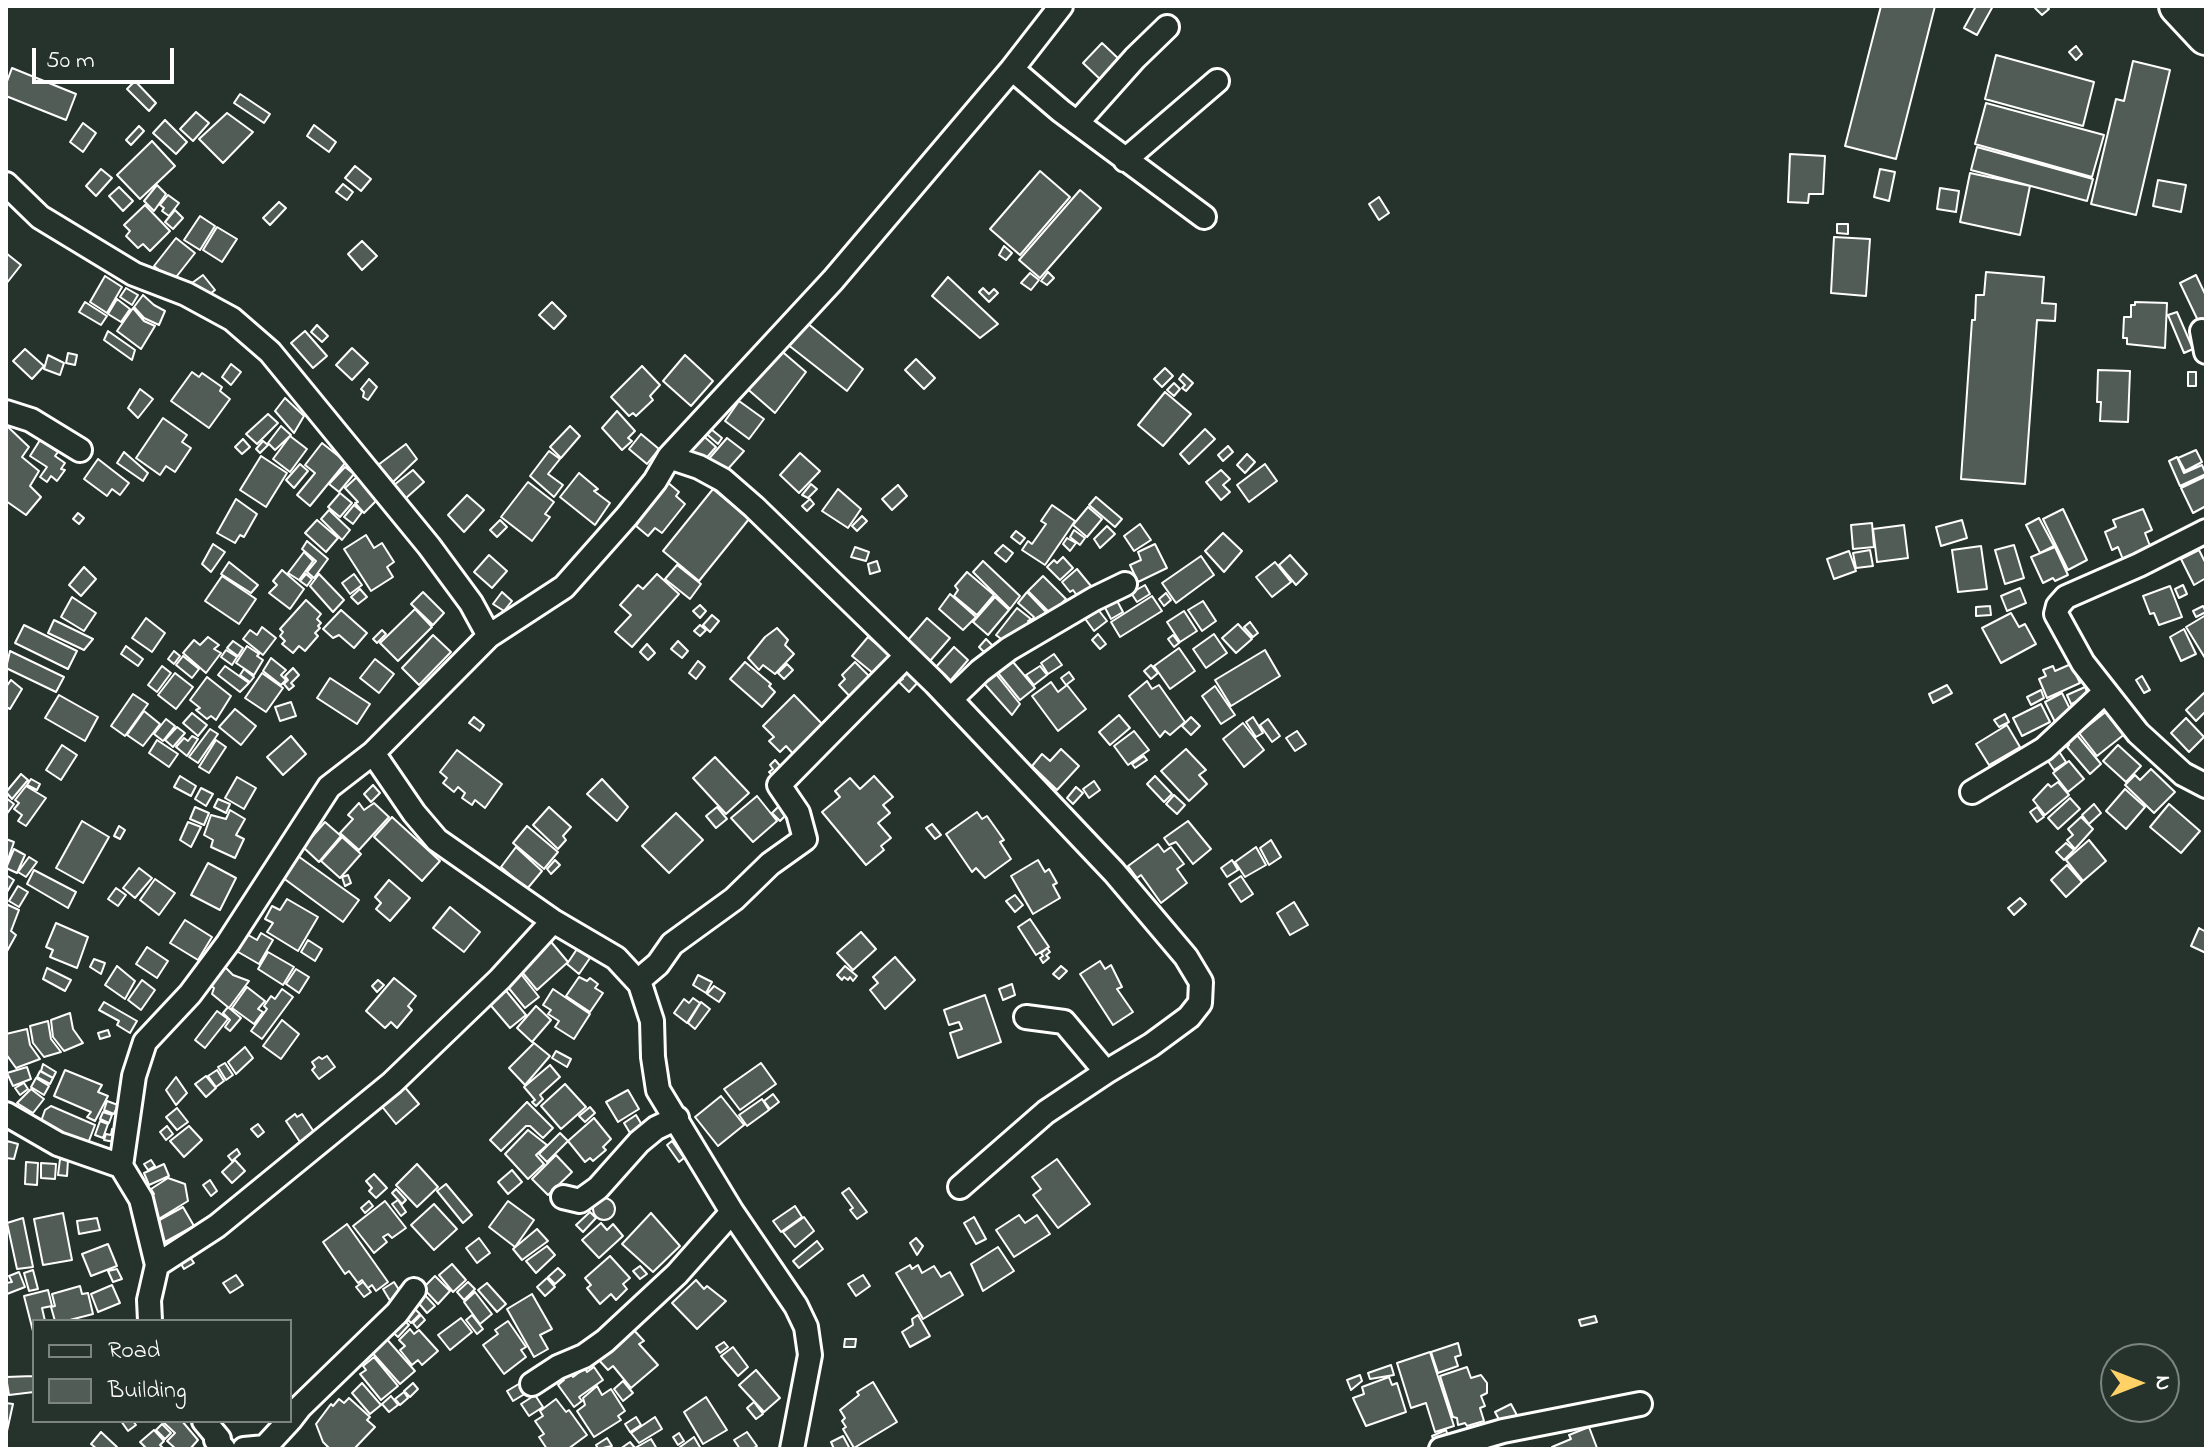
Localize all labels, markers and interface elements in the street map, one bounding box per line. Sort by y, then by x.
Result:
scale bar [36,32,178,82]
text: 50 m [46,44,95,79]
legend [32,1319,292,1423]
text: Road [108,1334,160,1369]
north arrow [2100,1343,2180,1423]
text: Building [108,1374,187,1409]
text: N [2146,1376,2178,1390]

